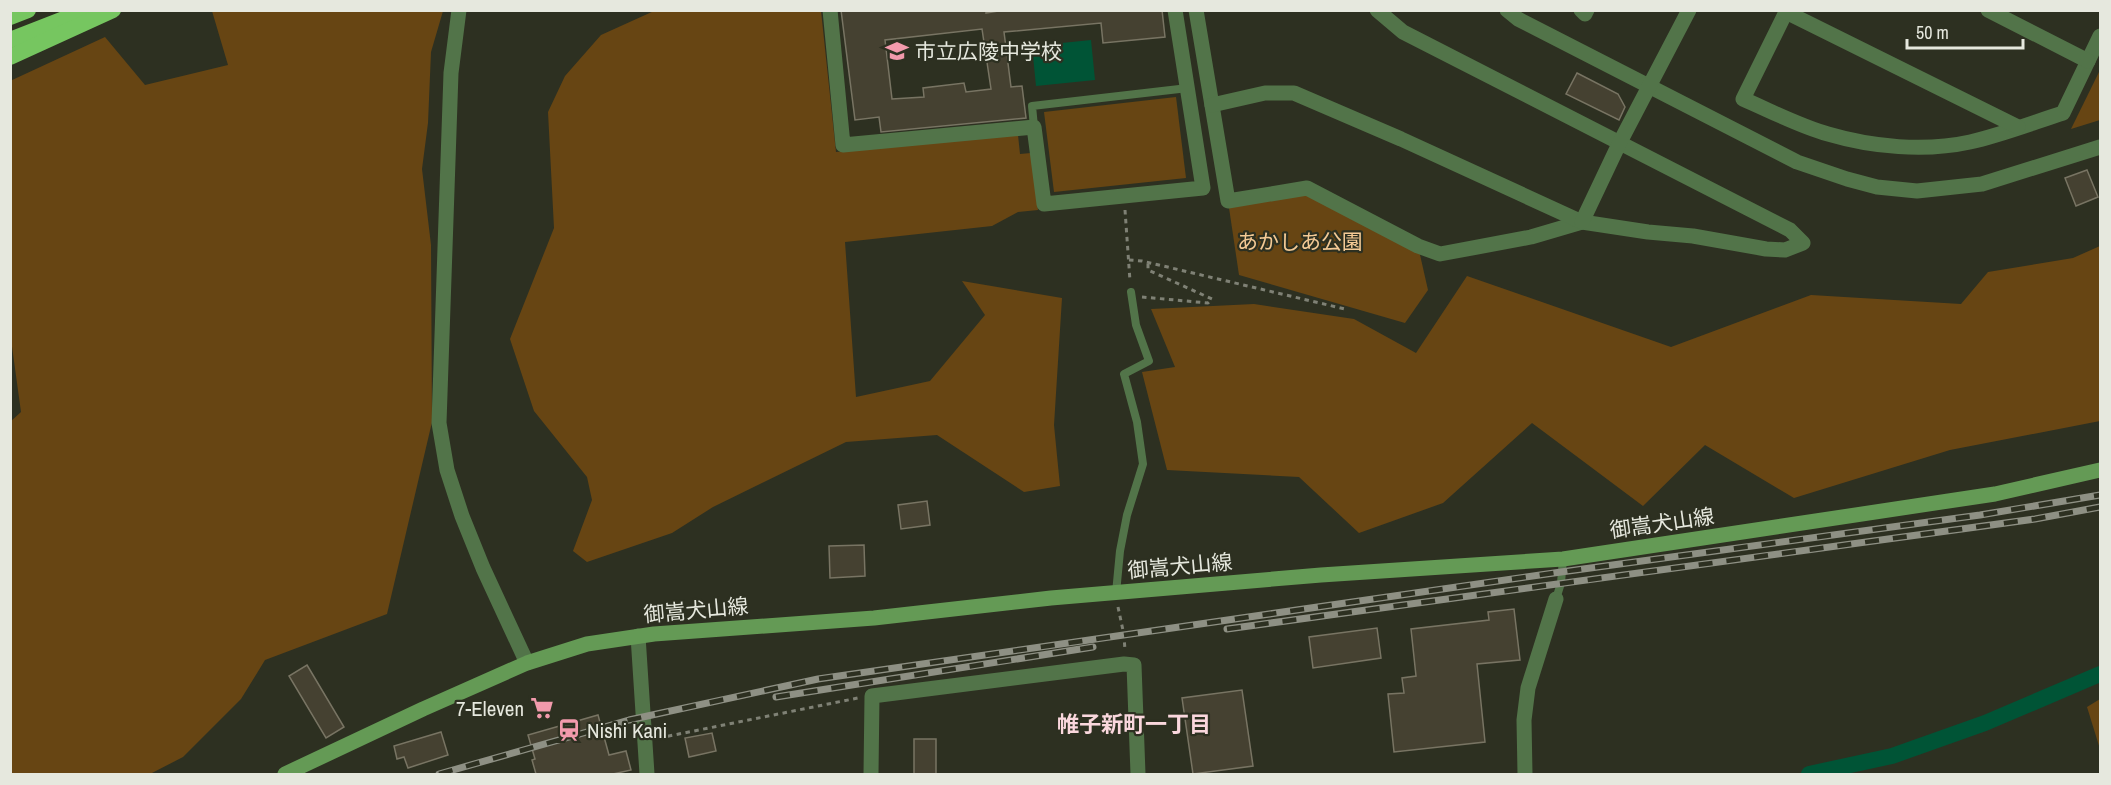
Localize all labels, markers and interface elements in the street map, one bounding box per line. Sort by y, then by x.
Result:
scale bar [1907,12,2022,50]
text: 50 m [1916,20,1949,45]
place label: 市立広陵中学校 [915,37,1062,66]
school or university icon: 市立広陵中学校 [884,38,910,64]
park label: あかしあ公園 [1237,227,1363,256]
street label: 御嵩犬山線 [1608,501,1716,545]
street label: 御嵩犬山線 [1126,547,1234,585]
street label: 御嵩犬山線 [642,591,750,629]
place label: 7-Eleven [456,694,524,723]
supermarket icon: 7-Eleven [529,695,555,721]
district label: 帷子新町一丁目 [1057,709,1211,739]
place label: Nishi Kani [587,716,667,745]
station icon: Nishi Kani [556,717,582,743]

